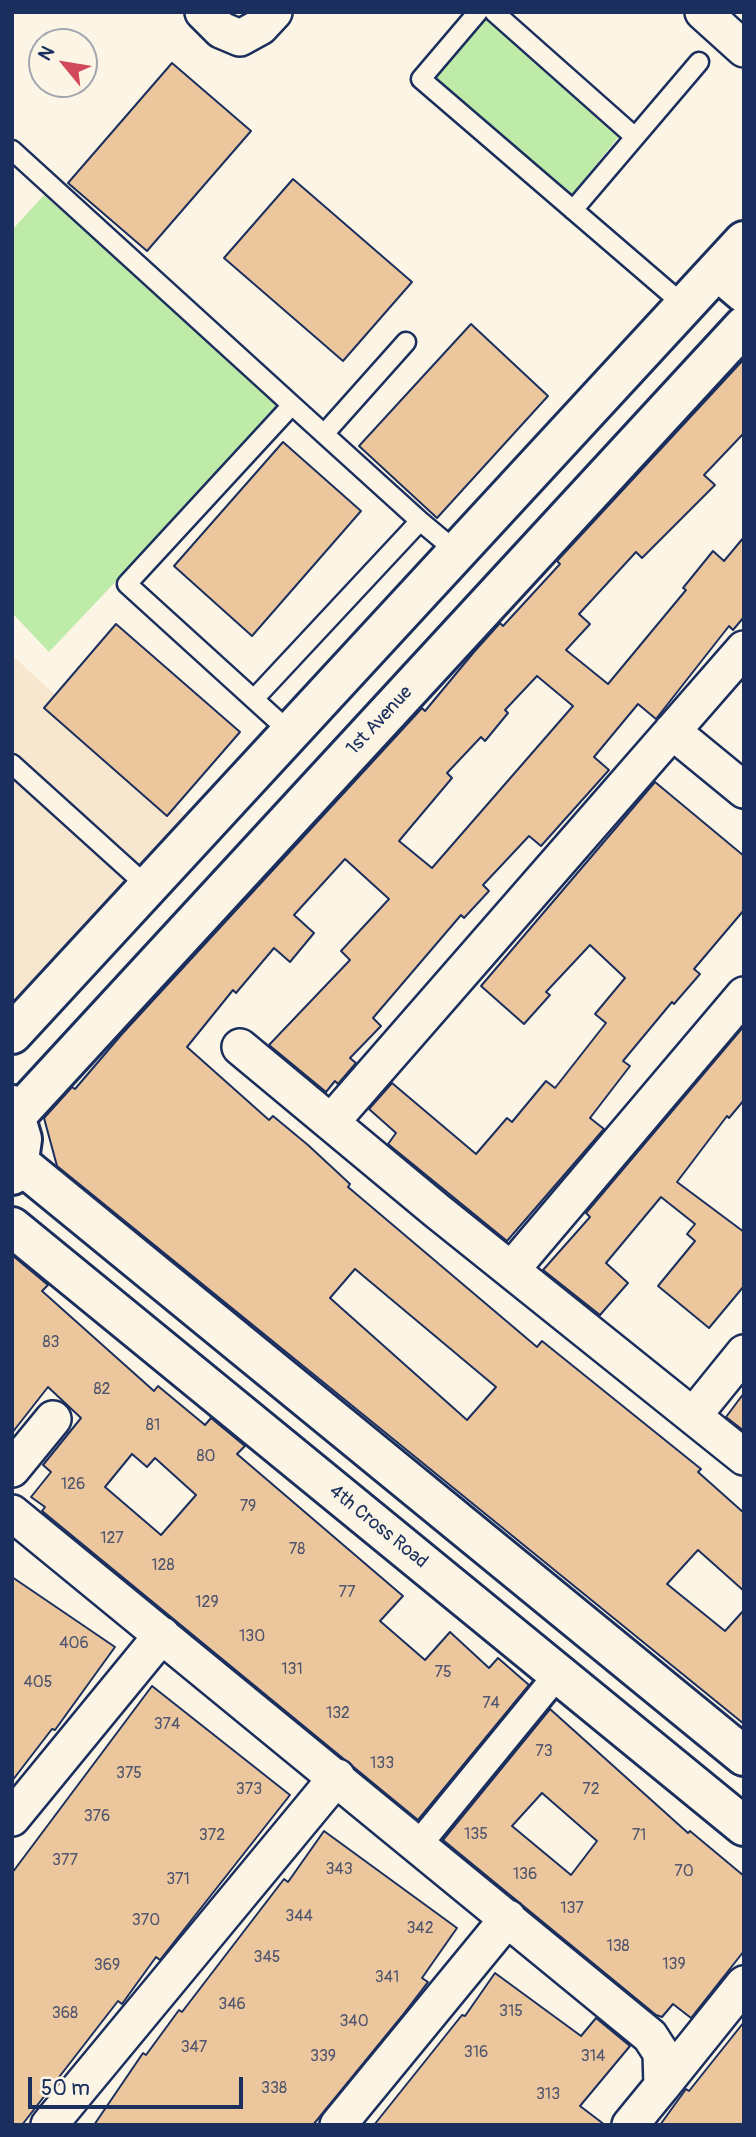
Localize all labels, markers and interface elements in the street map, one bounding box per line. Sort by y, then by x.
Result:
north arrow [28,28,98,98]
text: N [33,42,60,65]
street label: 1st Avenue [342,682,418,760]
house number: 83 [43,1333,59,1353]
house number: 82 [93,1380,111,1400]
house number: 81 [146,1416,160,1436]
house number: 80 [197,1447,215,1467]
house number: 126 [61,1475,85,1495]
street label: 4th Cross Road [324,1480,432,1574]
house number: 79 [240,1497,256,1517]
house number: 127 [100,1529,124,1549]
house number: 78 [289,1540,305,1560]
house number: 128 [151,1556,175,1576]
house number: 77 [339,1583,355,1603]
house number: 129 [195,1593,219,1613]
house number: 130 [239,1627,265,1647]
house number: 406 [59,1634,89,1654]
house number: 131 [281,1660,303,1680]
house number: 75 [434,1663,452,1683]
house number: 405 [24,1673,52,1693]
house number: 74 [482,1694,500,1714]
house number: 132 [326,1704,350,1724]
house number: 374 [154,1715,180,1735]
house number: 73 [535,1742,553,1762]
house number: 133 [370,1754,394,1774]
house number: 375 [116,1764,142,1784]
house number: 373 [236,1780,262,1800]
house number: 72 [582,1780,600,1800]
house number: 376 [84,1807,110,1827]
house number: 135 [464,1825,488,1845]
house number: 372 [199,1826,225,1846]
house number: 71 [632,1826,646,1846]
house number: 377 [52,1851,78,1871]
house number: 343 [325,1860,353,1880]
house number: 70 [674,1862,694,1882]
house number: 136 [513,1865,537,1885]
house number: 371 [166,1870,190,1890]
house number: 137 [560,1899,584,1919]
house number: 344 [285,1907,313,1927]
house number: 370 [132,1911,160,1931]
house number: 342 [406,1919,434,1939]
house number: 138 [606,1937,630,1957]
house number: 345 [254,1948,280,1968]
house number: 139 [662,1955,686,1975]
house number: 369 [94,1956,120,1976]
house number: 341 [375,1968,399,1988]
house number: 346 [218,1995,246,2015]
house number: 315 [499,2002,523,2022]
house number: 368 [52,2004,78,2024]
house number: 340 [339,2012,369,2032]
house number: 347 [181,2038,207,2058]
house number: 316 [464,2043,488,2063]
house number: 339 [310,2047,336,2067]
house number: 314 [581,2047,605,2067]
scale bar [32,2064,247,2108]
text: 50 m [41,2075,90,2102]
house number: 338 [261,2079,287,2099]
house number: 313 [536,2085,560,2105]

